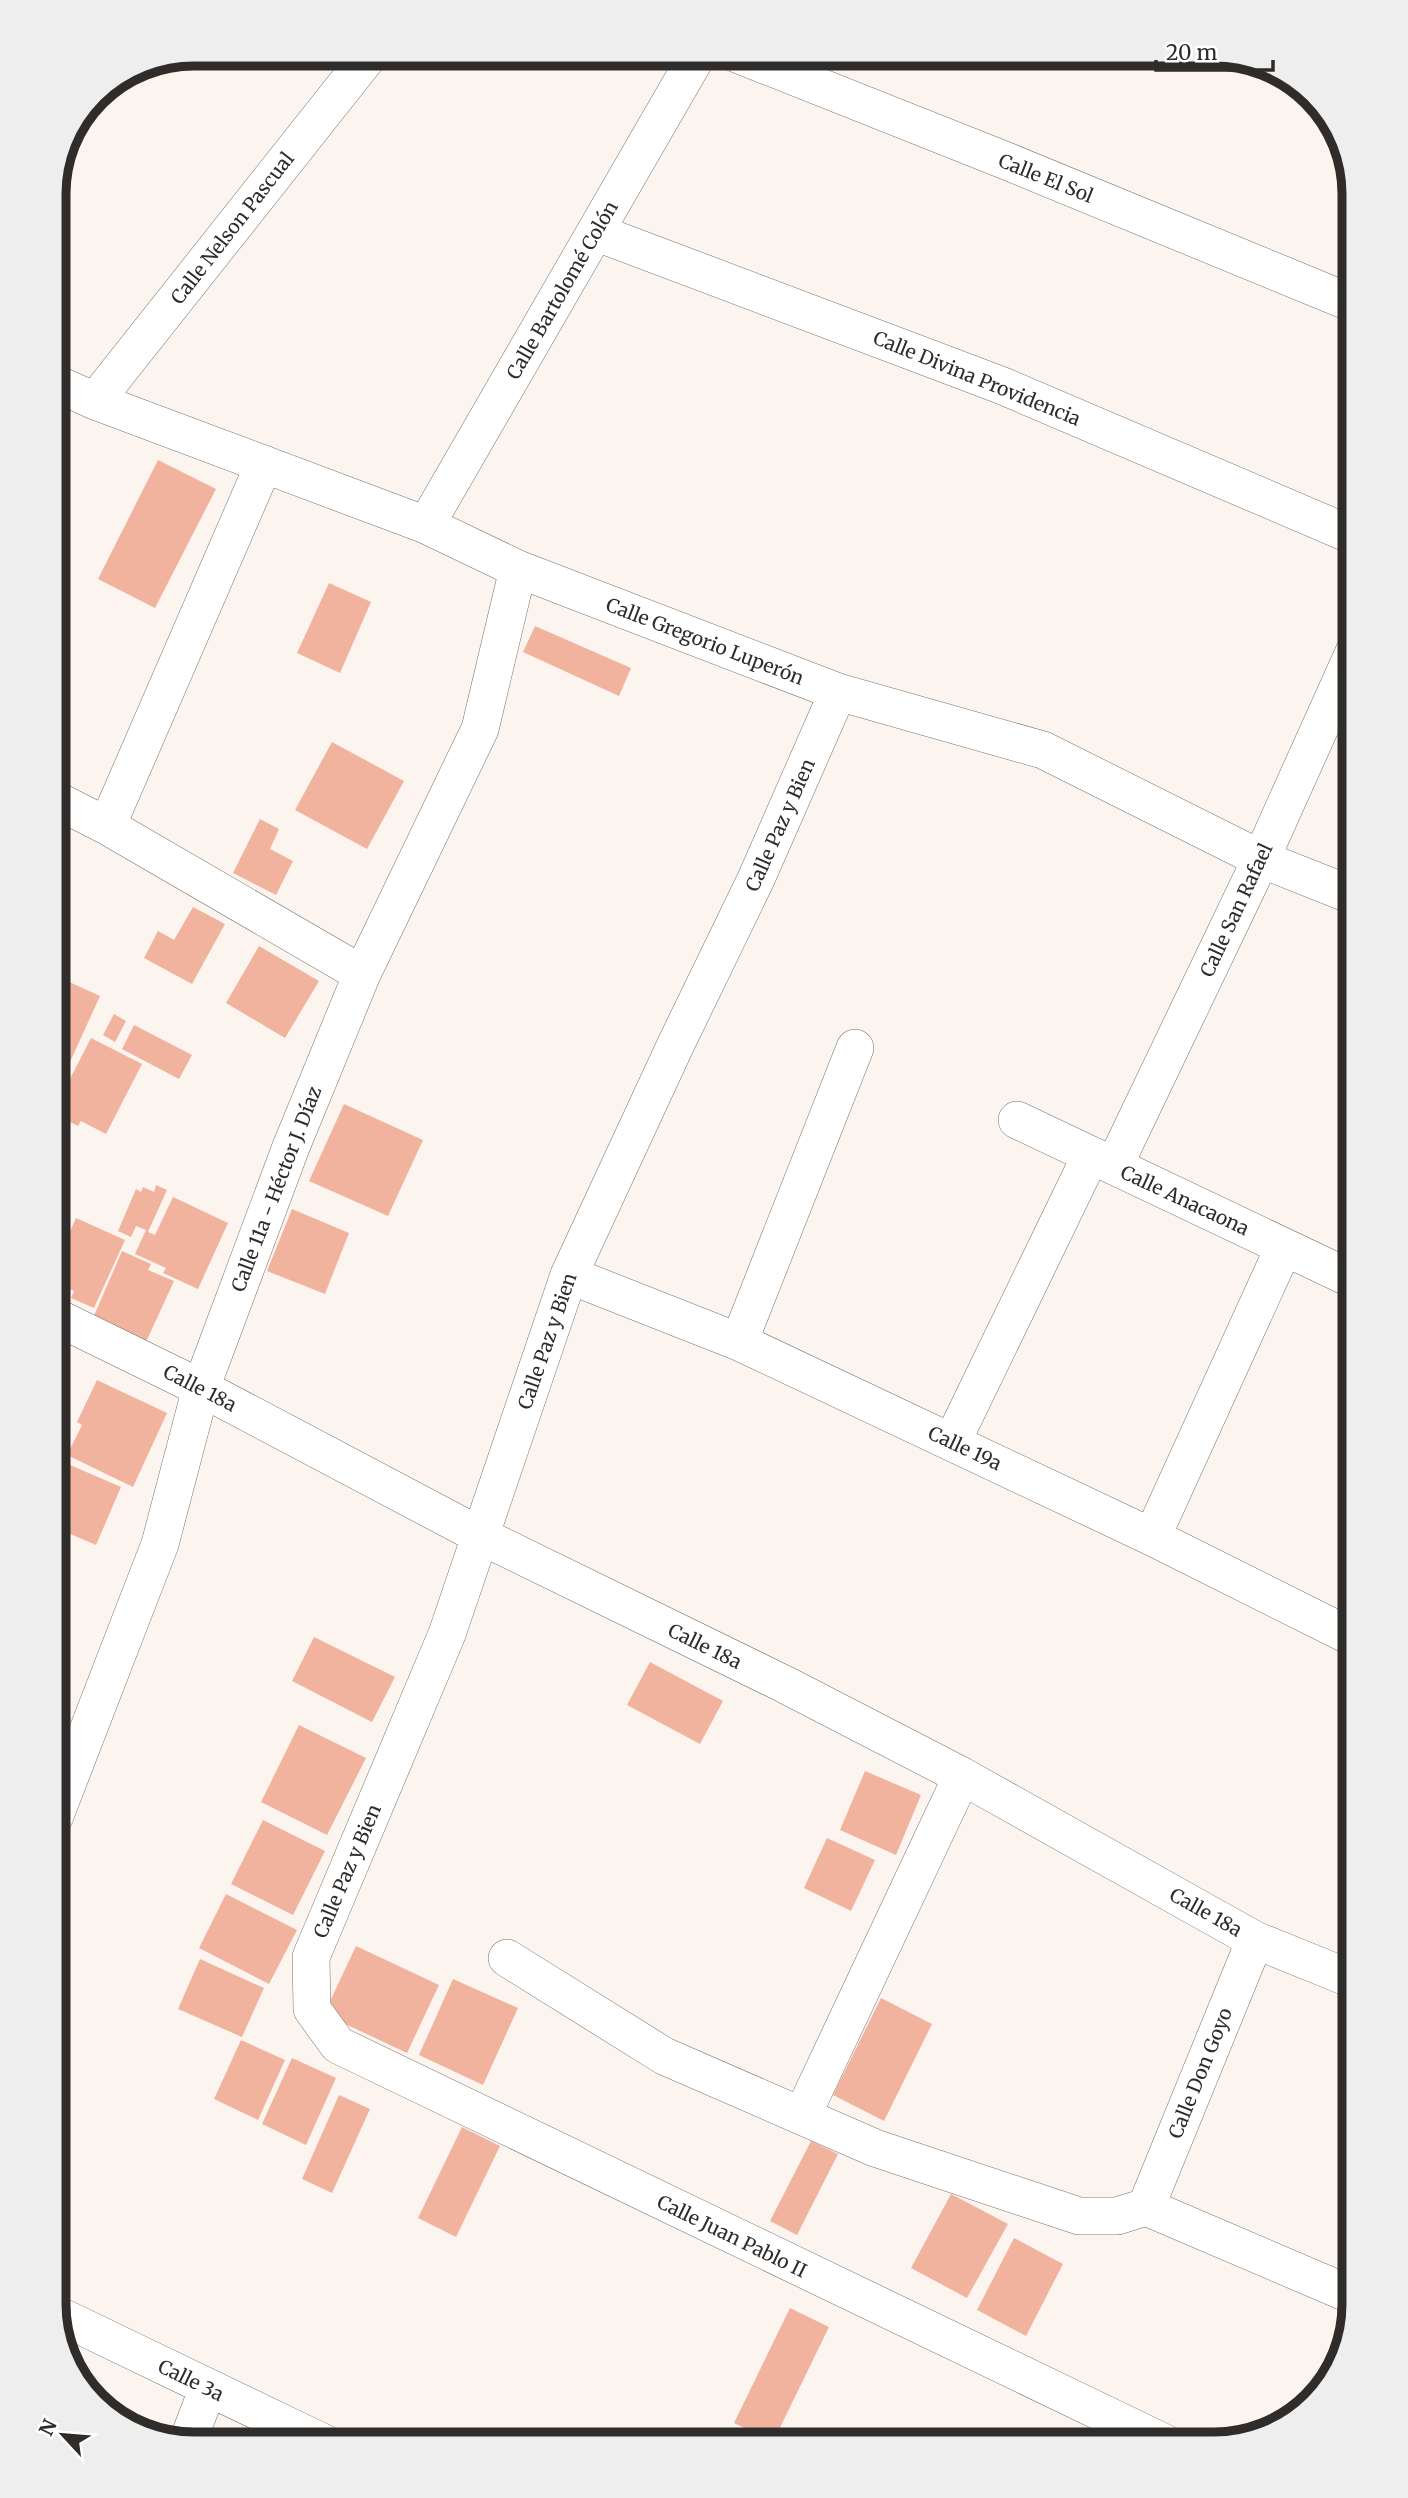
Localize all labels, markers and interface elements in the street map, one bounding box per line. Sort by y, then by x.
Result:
scale bar [1156,28,1273,72]
text: 20 m [1166,39,1218,66]
street label: Calle Nelson Pascual [165,147,299,309]
street label: Calle El Sol [995,148,1097,208]
street label: Calle Bartolomé Colón [501,196,623,383]
street label: Calle Divina Providencia [870,325,1084,431]
street label: Calle Gregorio Luperón [603,592,808,690]
street label: Calle Paz y Bien [740,755,820,895]
street label: Calle San Rafael [1195,839,1278,981]
street label: Calle 11a - Héctor J. Díaz [226,1083,326,1295]
street label: Calle Anacaona [1117,1160,1253,1240]
street label: Calle Paz y Bien [512,1269,582,1412]
street label: Calle 18a [159,1359,241,1417]
street label: Calle 19a [924,1421,1006,1475]
street label: Calle 18a [664,1618,746,1674]
street label: Calle Paz y Bien [308,1800,386,1941]
street label: Calle 18a [1166,1882,1246,1942]
street label: Calle Don Goyo [1163,2004,1237,2142]
street label: Calle Juan Pablo II [653,2189,811,2283]
street label: Calle 3a [154,2354,228,2406]
north arrow [28,2400,98,2470]
text: N [34,2416,62,2440]

